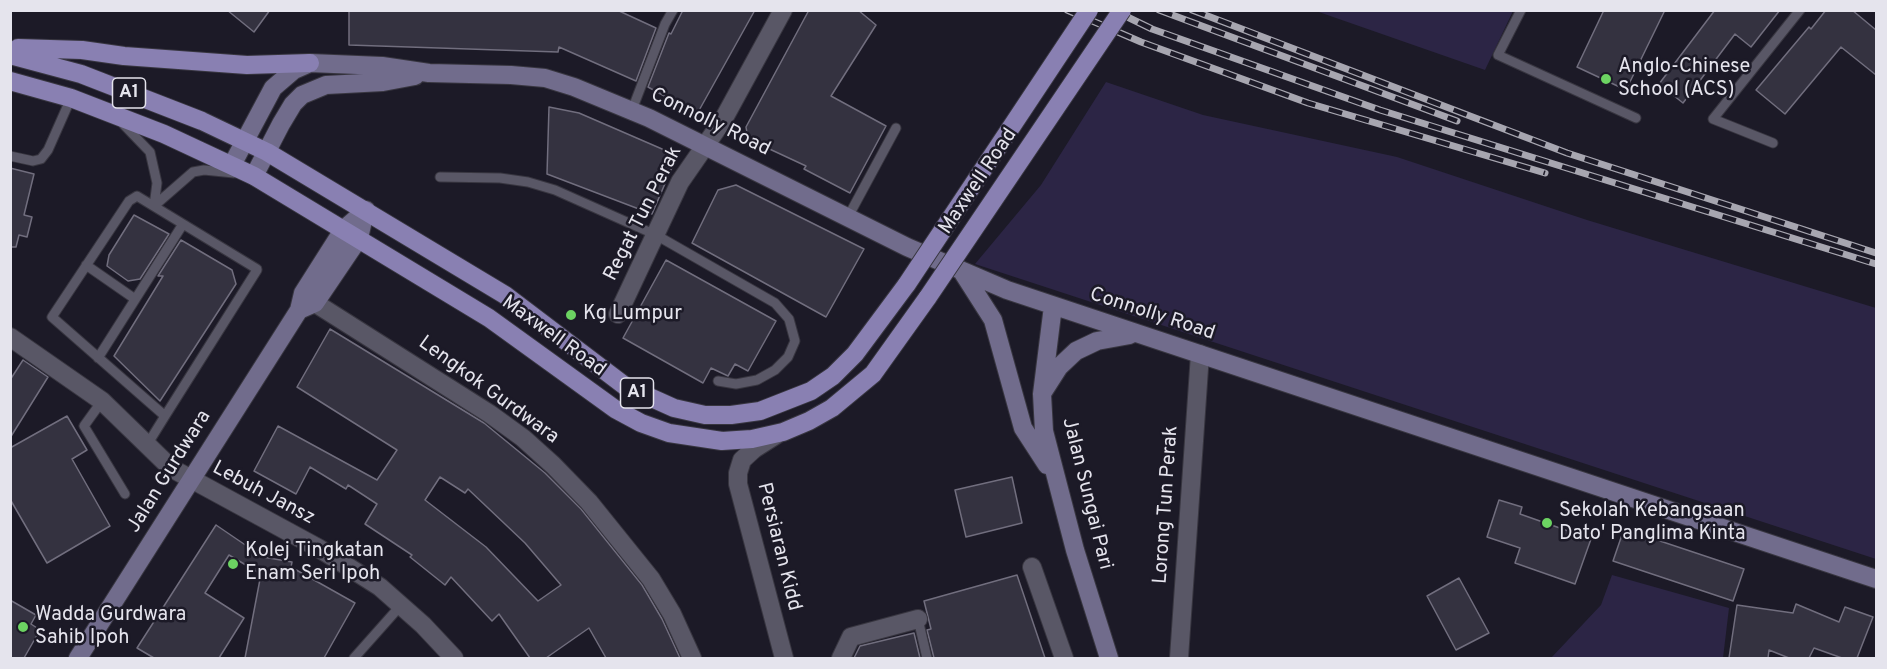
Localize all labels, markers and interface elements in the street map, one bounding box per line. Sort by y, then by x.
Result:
place label: Anglo-Chinese School (ACS) [1618,56,1750,103]
marker: Anglo-Chinese School (ACS) [1599,72,1613,86]
road number: A1 [112,78,146,108]
street label: Connolly Road [646,84,774,162]
street label: Maxwell Road [935,124,1023,240]
street label: Regat Tun Perak [600,143,688,285]
street label: Connolly Road [1086,283,1218,347]
street label: Maxwell Road [496,291,610,383]
place label: Kg Lumpur [583,303,682,327]
marker: Kg Lumpur [564,308,578,322]
street label: Lengkok Gurdwara [413,332,563,450]
road number: A1 [620,378,654,408]
street label: Jalan Gurdwara [123,406,217,538]
street label: Jalan Sungai Pari [1056,416,1116,572]
street label: Lorong Tun Perak [1150,425,1184,585]
street label: Lebuh Jansz [208,457,318,531]
street label: Persiaran Kidd [750,480,806,614]
place label: Sekolah Kebangsaan Dato' Panglima Kinta [1559,500,1745,547]
marker: Sekolah Kebangsaan Dato' Panglima Kinta [1540,516,1554,530]
place label: Kolej Tingkatan Enam Seri Ipoh [245,540,384,587]
marker: Kolej Tingkatan Enam Seri Ipoh [226,557,240,571]
place label: Wadda Gurdwara Sahib Ipoh [35,604,186,651]
marker: Wadda Gurdwara Sahib Ipoh [16,620,30,634]

